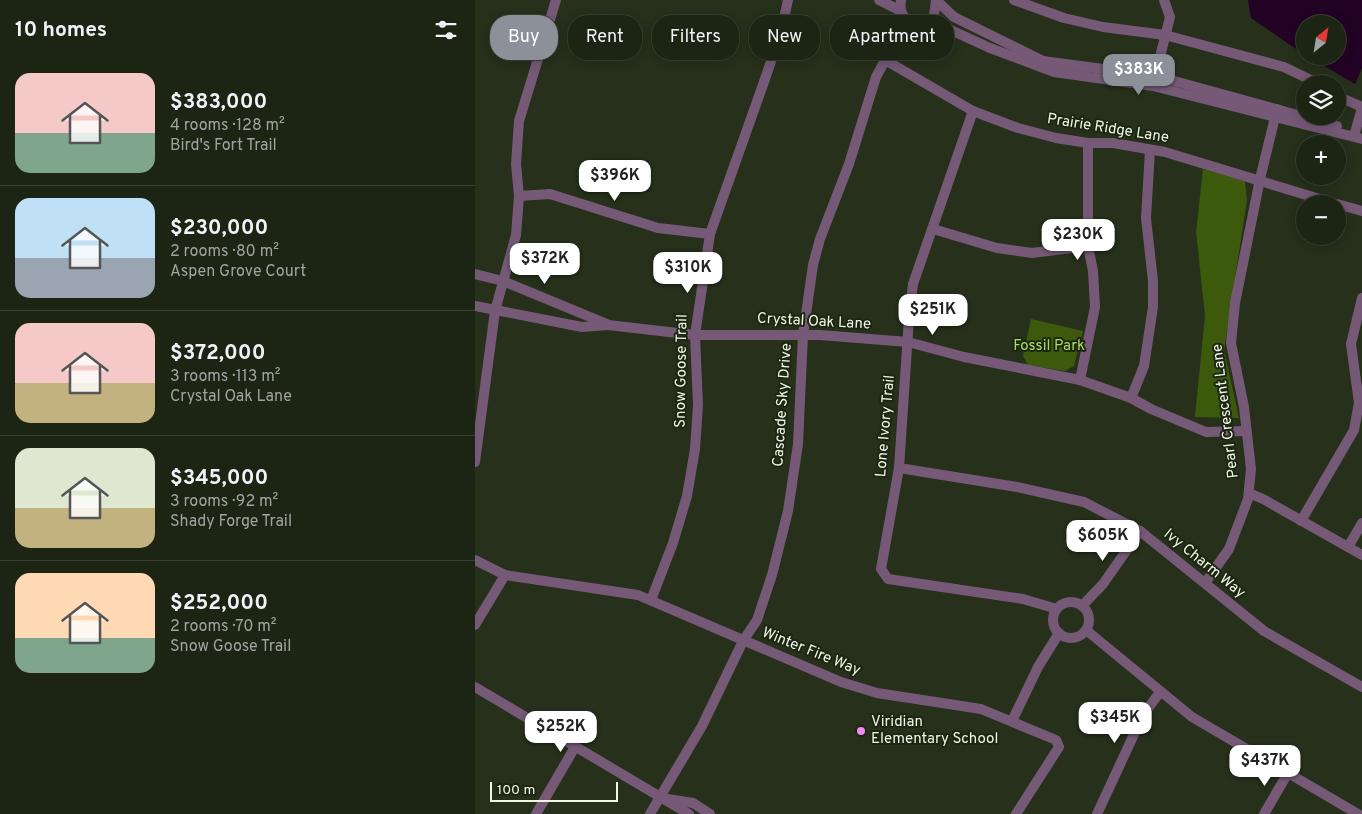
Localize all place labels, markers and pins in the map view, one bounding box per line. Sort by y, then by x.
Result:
pin: $383K [1104,54,1174,96]
pin: $396K [580,160,650,202]
pin: $230K [1043,218,1113,261]
pin: $372K [510,242,580,285]
pin: $310K [653,252,723,294]
pin: $251K [898,294,968,336]
pin: $605K [1068,520,1138,562]
pin: $345K [1080,702,1150,744]
pin: $252K [526,710,596,753]
place label: Viridian Elementary School [871,713,998,749]
marker: Viridian Elementary School [855,725,867,737]
pin: $437K [1230,744,1300,787]

